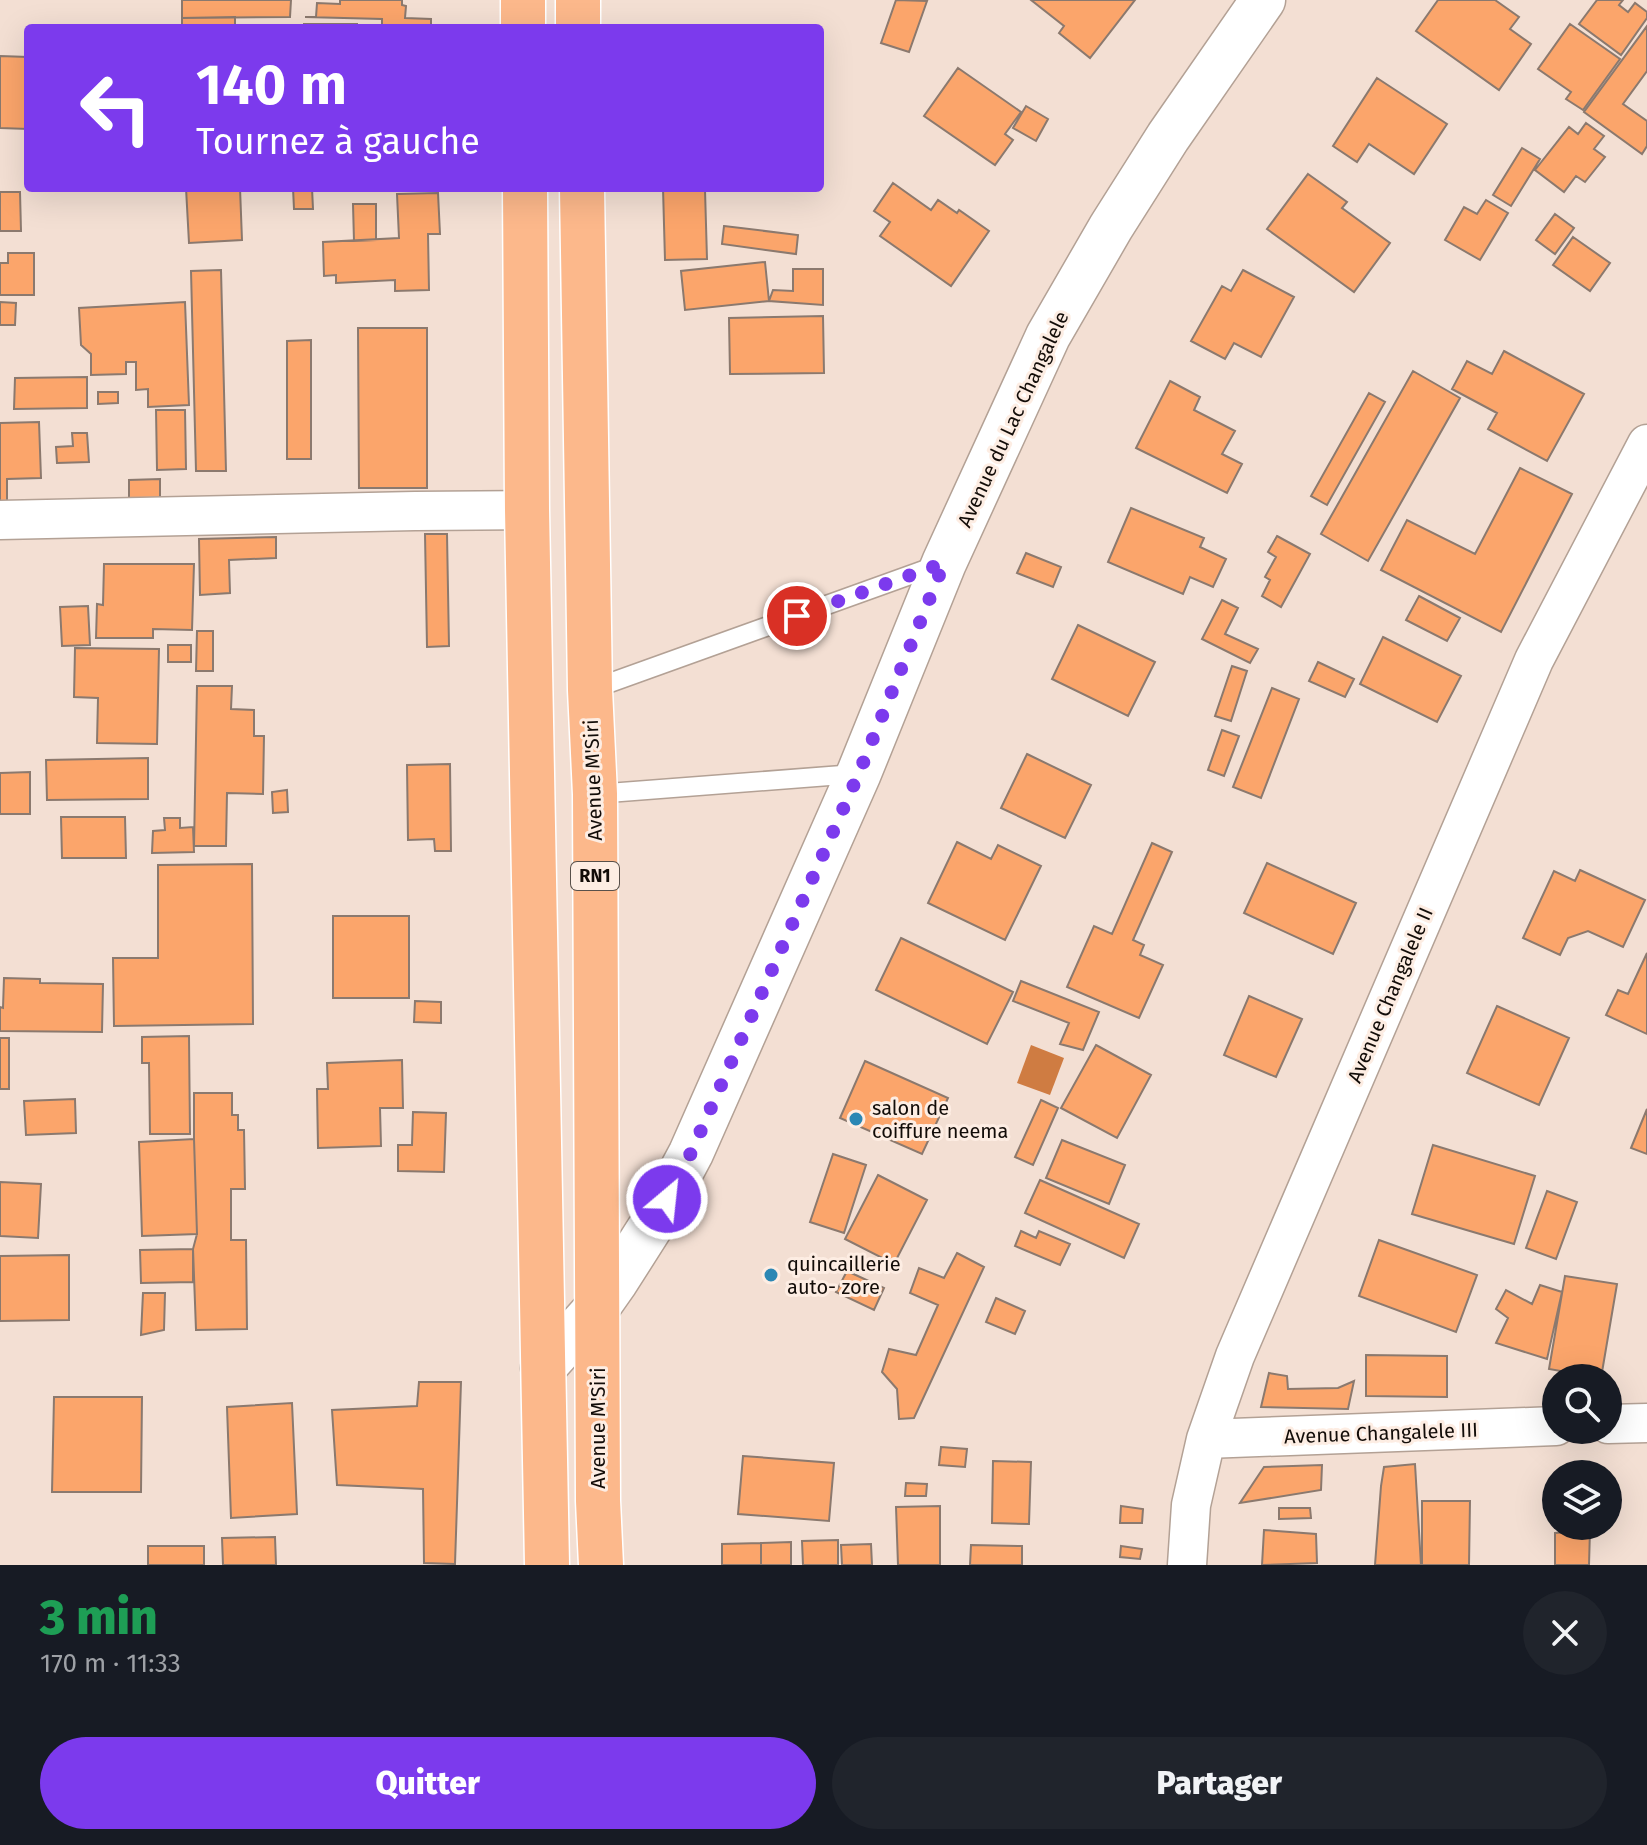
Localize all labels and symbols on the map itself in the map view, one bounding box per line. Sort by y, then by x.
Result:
street label: Avenue du Lac Changalele [952,307,1074,531]
pin [763,582,831,650]
street label: Avenue M'Siri [579,719,607,841]
road number: RN1 [571,862,619,890]
street label: Avenue Changalele II [1342,904,1438,1086]
place label: salon de coiffure neema [872,1096,1008,1143]
marker: salon de coiffure neema [847,1110,865,1128]
position arrow [625,1157,709,1241]
place label: quincaillerie auto- zore [787,1252,901,1299]
marker: quincaillerie auto- zore [762,1266,780,1284]
street label: Avenue M'Siri [586,1367,610,1489]
street label: Avenue Changalele III [1284,1418,1478,1448]

